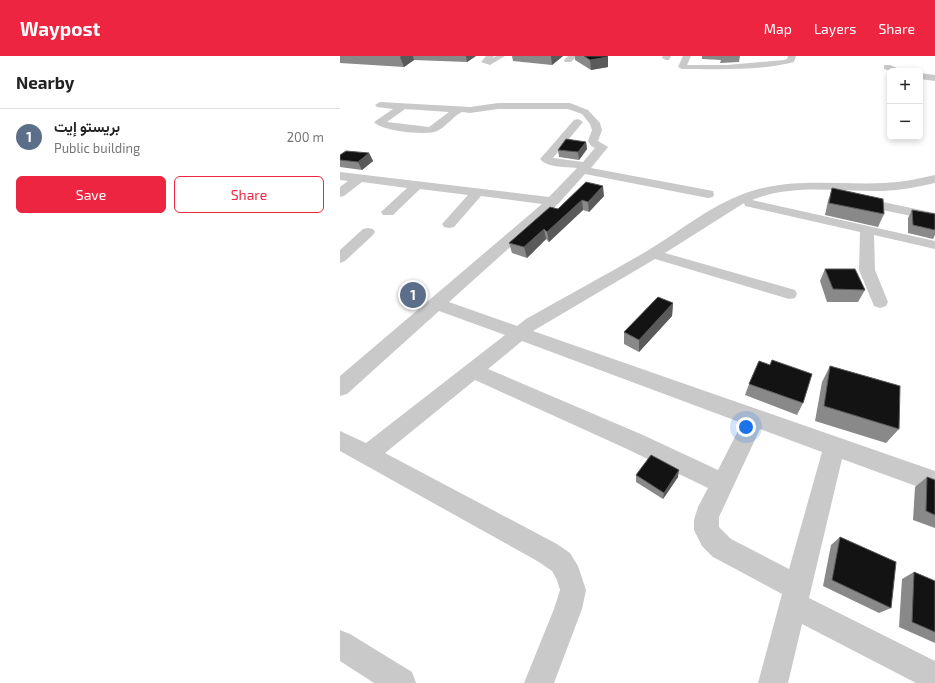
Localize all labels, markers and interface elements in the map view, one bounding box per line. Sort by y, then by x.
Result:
text: Waypost [20,17,100,40]
text: Map [764,20,792,37]
text: Layers [814,20,856,37]
text: Share [878,20,915,37]
map controls [887,68,923,140]
button: + [887,68,923,104]
text: Nearby [16,72,74,92]
button: − [887,104,923,140]
text: بريستو إيت [54,117,120,135]
text: 1 [26,129,32,145]
text: 200 m [287,129,324,145]
text: Public building [54,140,140,156]
button: Save [16,176,166,213]
button: Share [174,176,324,213]
pin: 1 [400,280,426,310]
your location [736,417,756,437]

